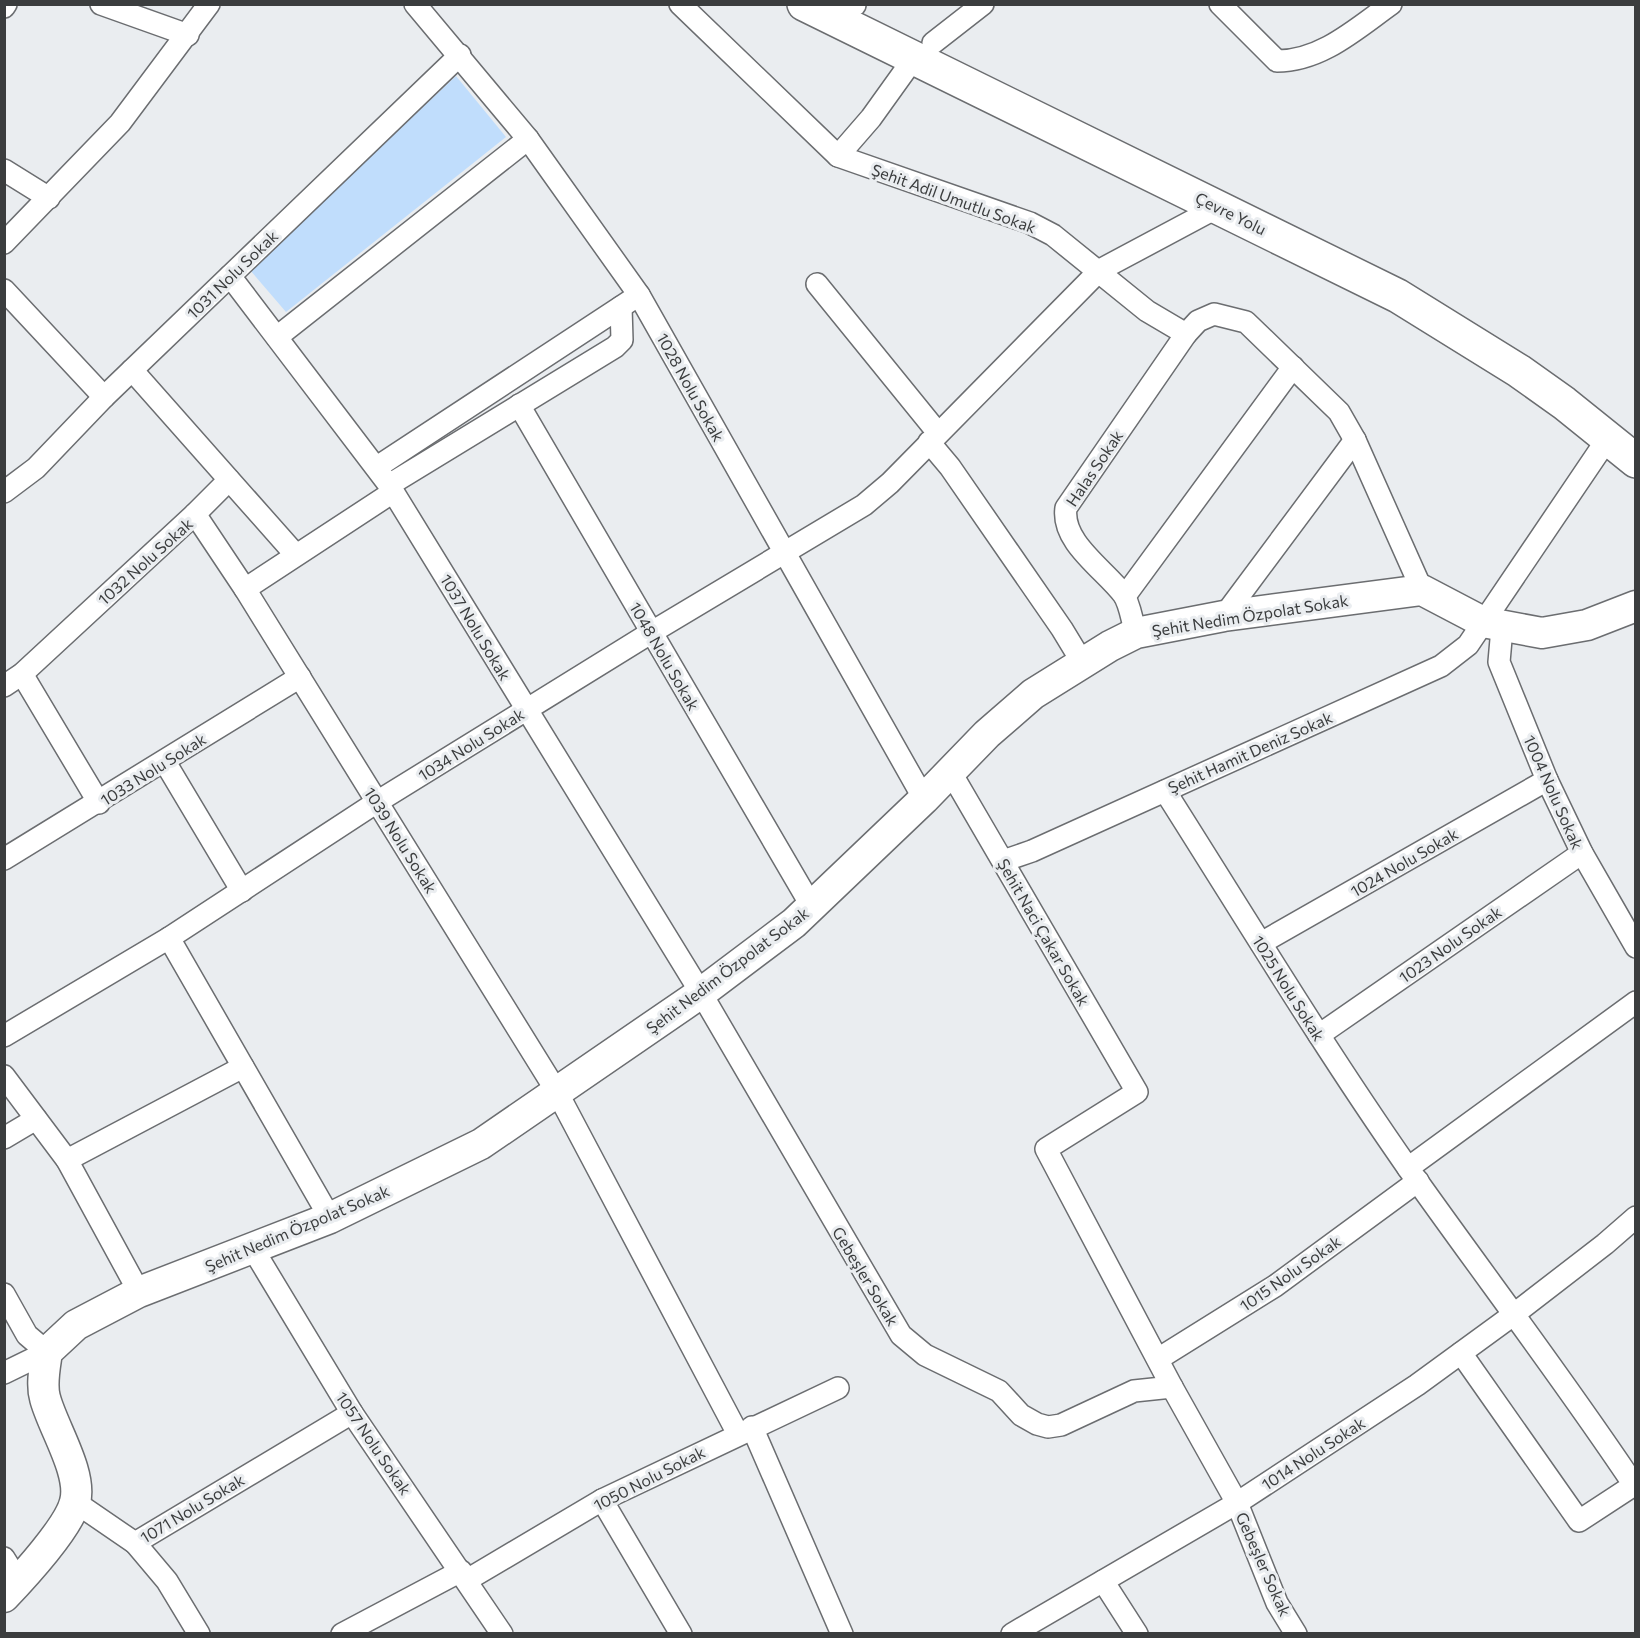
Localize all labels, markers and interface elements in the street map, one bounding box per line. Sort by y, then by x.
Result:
street label: Şehit Adil Umutlu Sokak [869,159,1039,237]
street label: Çevre Yolu [1192,188,1270,238]
street label: 1031 Nolu Sokak [183,226,281,322]
street label: 1028 Nolu Sokak [653,329,729,445]
street label: Halas Sokak [1062,426,1127,510]
street label: 1032 Nolu Sokak [94,513,196,608]
street label: 1037 Nolu Sokak [437,571,515,684]
street label: Şehit Nedim Özpolat Sokak [1151,590,1350,640]
street label: 1048 Nolu Sokak [626,598,704,714]
street label: 1034 Nolu Sokak [414,704,528,784]
street label: Şehit Hamit Deniz Sokak [1165,707,1335,797]
street label: 1033 Nolu Sokak [97,729,210,809]
street label: 1004 Nolu Sokak [1520,732,1588,852]
street label: 1039 Nolu Sokak [361,783,441,897]
street label: 1024 Nolu Sokak [1347,823,1461,900]
street label: Şehit Naci Çakar Sokak [994,855,1094,1009]
street label: 1023 Nolu Sokak [1395,901,1505,986]
street label: Şehit Nedim Özpolat Sokak [642,903,812,1037]
street label: 1025 Nolu Sokak [1249,932,1329,1044]
street label: Şehit Nedim Özpolat Sokak [202,1180,392,1275]
street label: Gebeşler Sokak [829,1223,903,1329]
street label: 1015 Nolu Sokak [1236,1231,1344,1315]
street label: 1057 Nolu Sokak [332,1388,416,1498]
street label: 1014 Nolu Sokak [1258,1412,1368,1493]
street label: 1050 Nolu Sokak [590,1442,708,1514]
street label: 1071 Nolu Sokak [137,1469,248,1547]
street label: Gebeşler Sokak [1233,1509,1296,1619]

